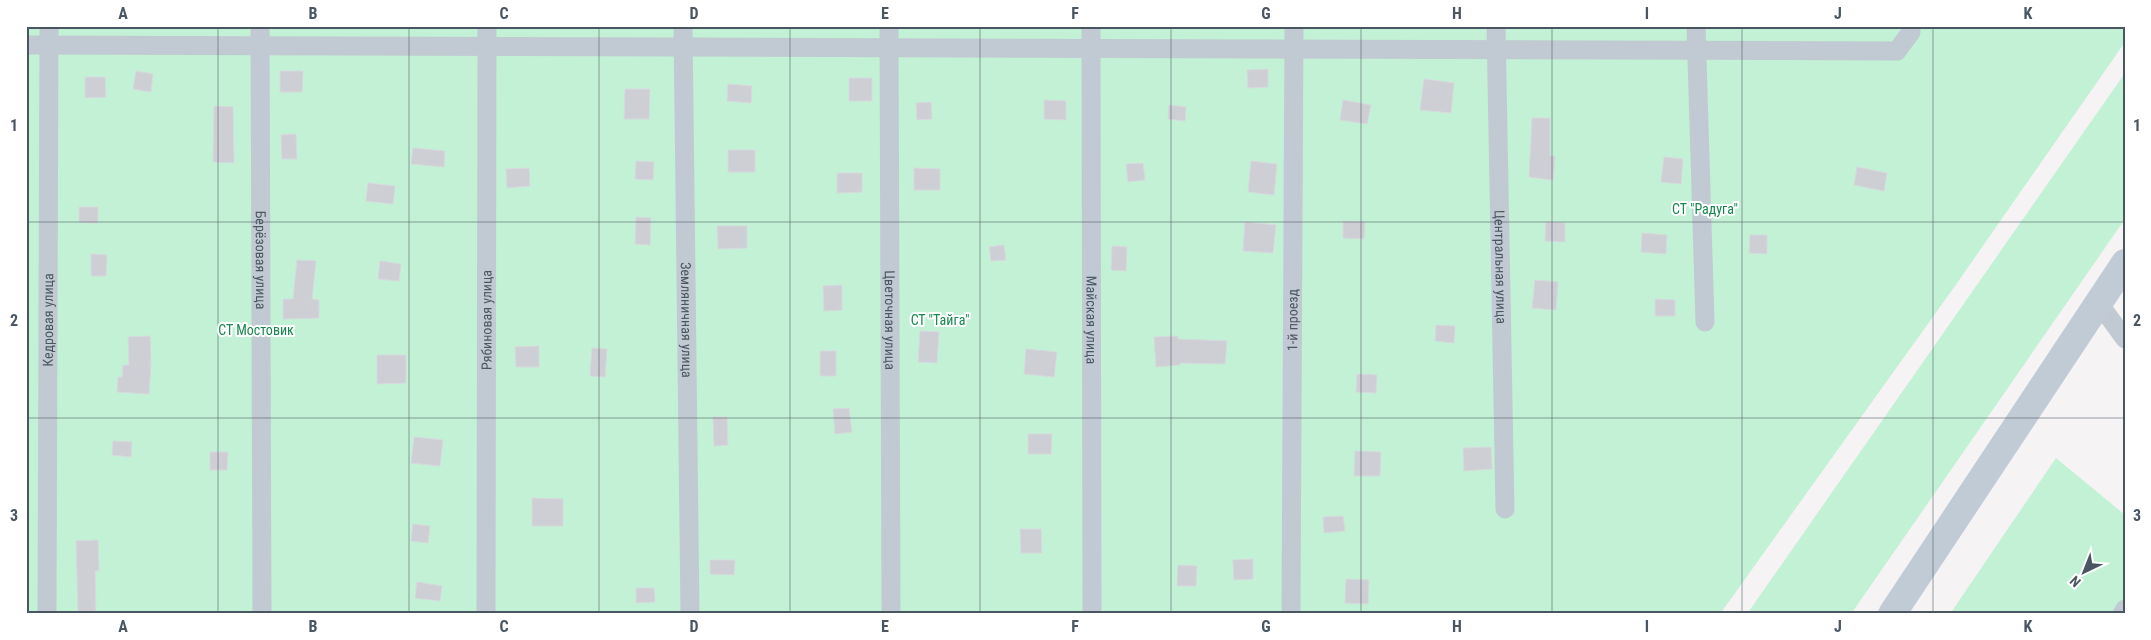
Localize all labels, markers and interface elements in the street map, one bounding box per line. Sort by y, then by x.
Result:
text: A [118,4,128,23]
text: B [309,4,318,23]
text: C [499,4,509,23]
text: D [689,4,699,23]
text: E [881,4,889,23]
text: F [1071,4,1079,23]
text: G [1261,4,1271,23]
text: H [1452,4,1462,23]
text: I [1645,4,1649,23]
text: J [1834,4,1842,23]
text: K [2024,4,2033,23]
text: 1 [10,116,18,135]
text: 1 [2133,116,2141,135]
park label: СТ "Радуга" [1672,201,1738,217]
street label: Центральная улица [1491,210,1510,324]
street label: Берёзовая улица [253,211,269,309]
street label: Земляничная улица [678,262,695,378]
street label: Рябиновая улица [478,270,495,370]
street label: Цветочная улица [882,270,898,370]
street label: Кедровая улица [40,273,56,367]
street label: Майская улица [1083,276,1100,364]
street label: 1-й проезд [1284,288,1301,351]
text: 2 [10,311,18,330]
text: 2 [2133,311,2141,330]
park label: СТ "Тайга" [911,312,969,328]
park label: СТ Мостовик [218,322,294,338]
text: 3 [10,506,18,525]
text: 3 [2133,506,2141,525]
north arrow [2058,548,2108,598]
text: N [2067,573,2084,590]
text: A [118,617,128,636]
text: B [309,617,318,636]
text: C [499,617,509,636]
text: D [689,617,699,636]
text: E [881,617,889,636]
text: F [1071,617,1079,636]
text: G [1261,617,1271,636]
text: H [1452,617,1462,636]
text: I [1645,617,1649,636]
text: J [1834,617,1842,636]
text: K [2024,617,2033,636]

